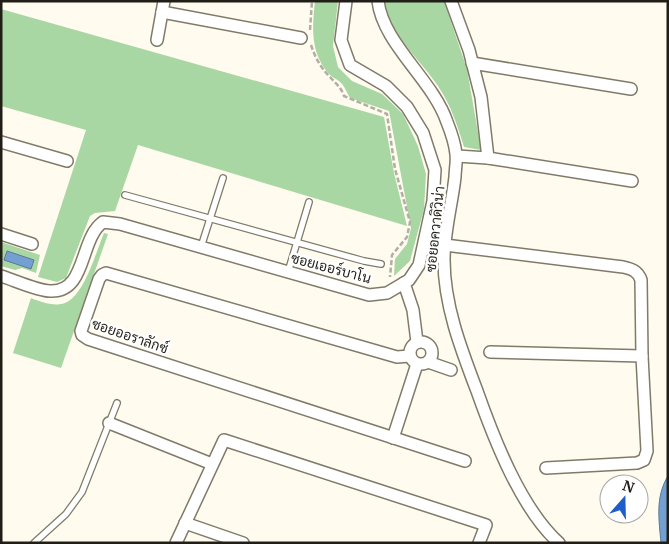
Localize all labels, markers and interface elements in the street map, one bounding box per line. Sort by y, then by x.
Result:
street label: ซอยอควาดิวิน่า [422,185,448,273]
street label: ซอยเออร์บาโน [289,249,373,287]
street label: ซอยออราลักซ์ [89,315,171,357]
north arrow [599,474,649,524]
text: N [620,476,637,497]

